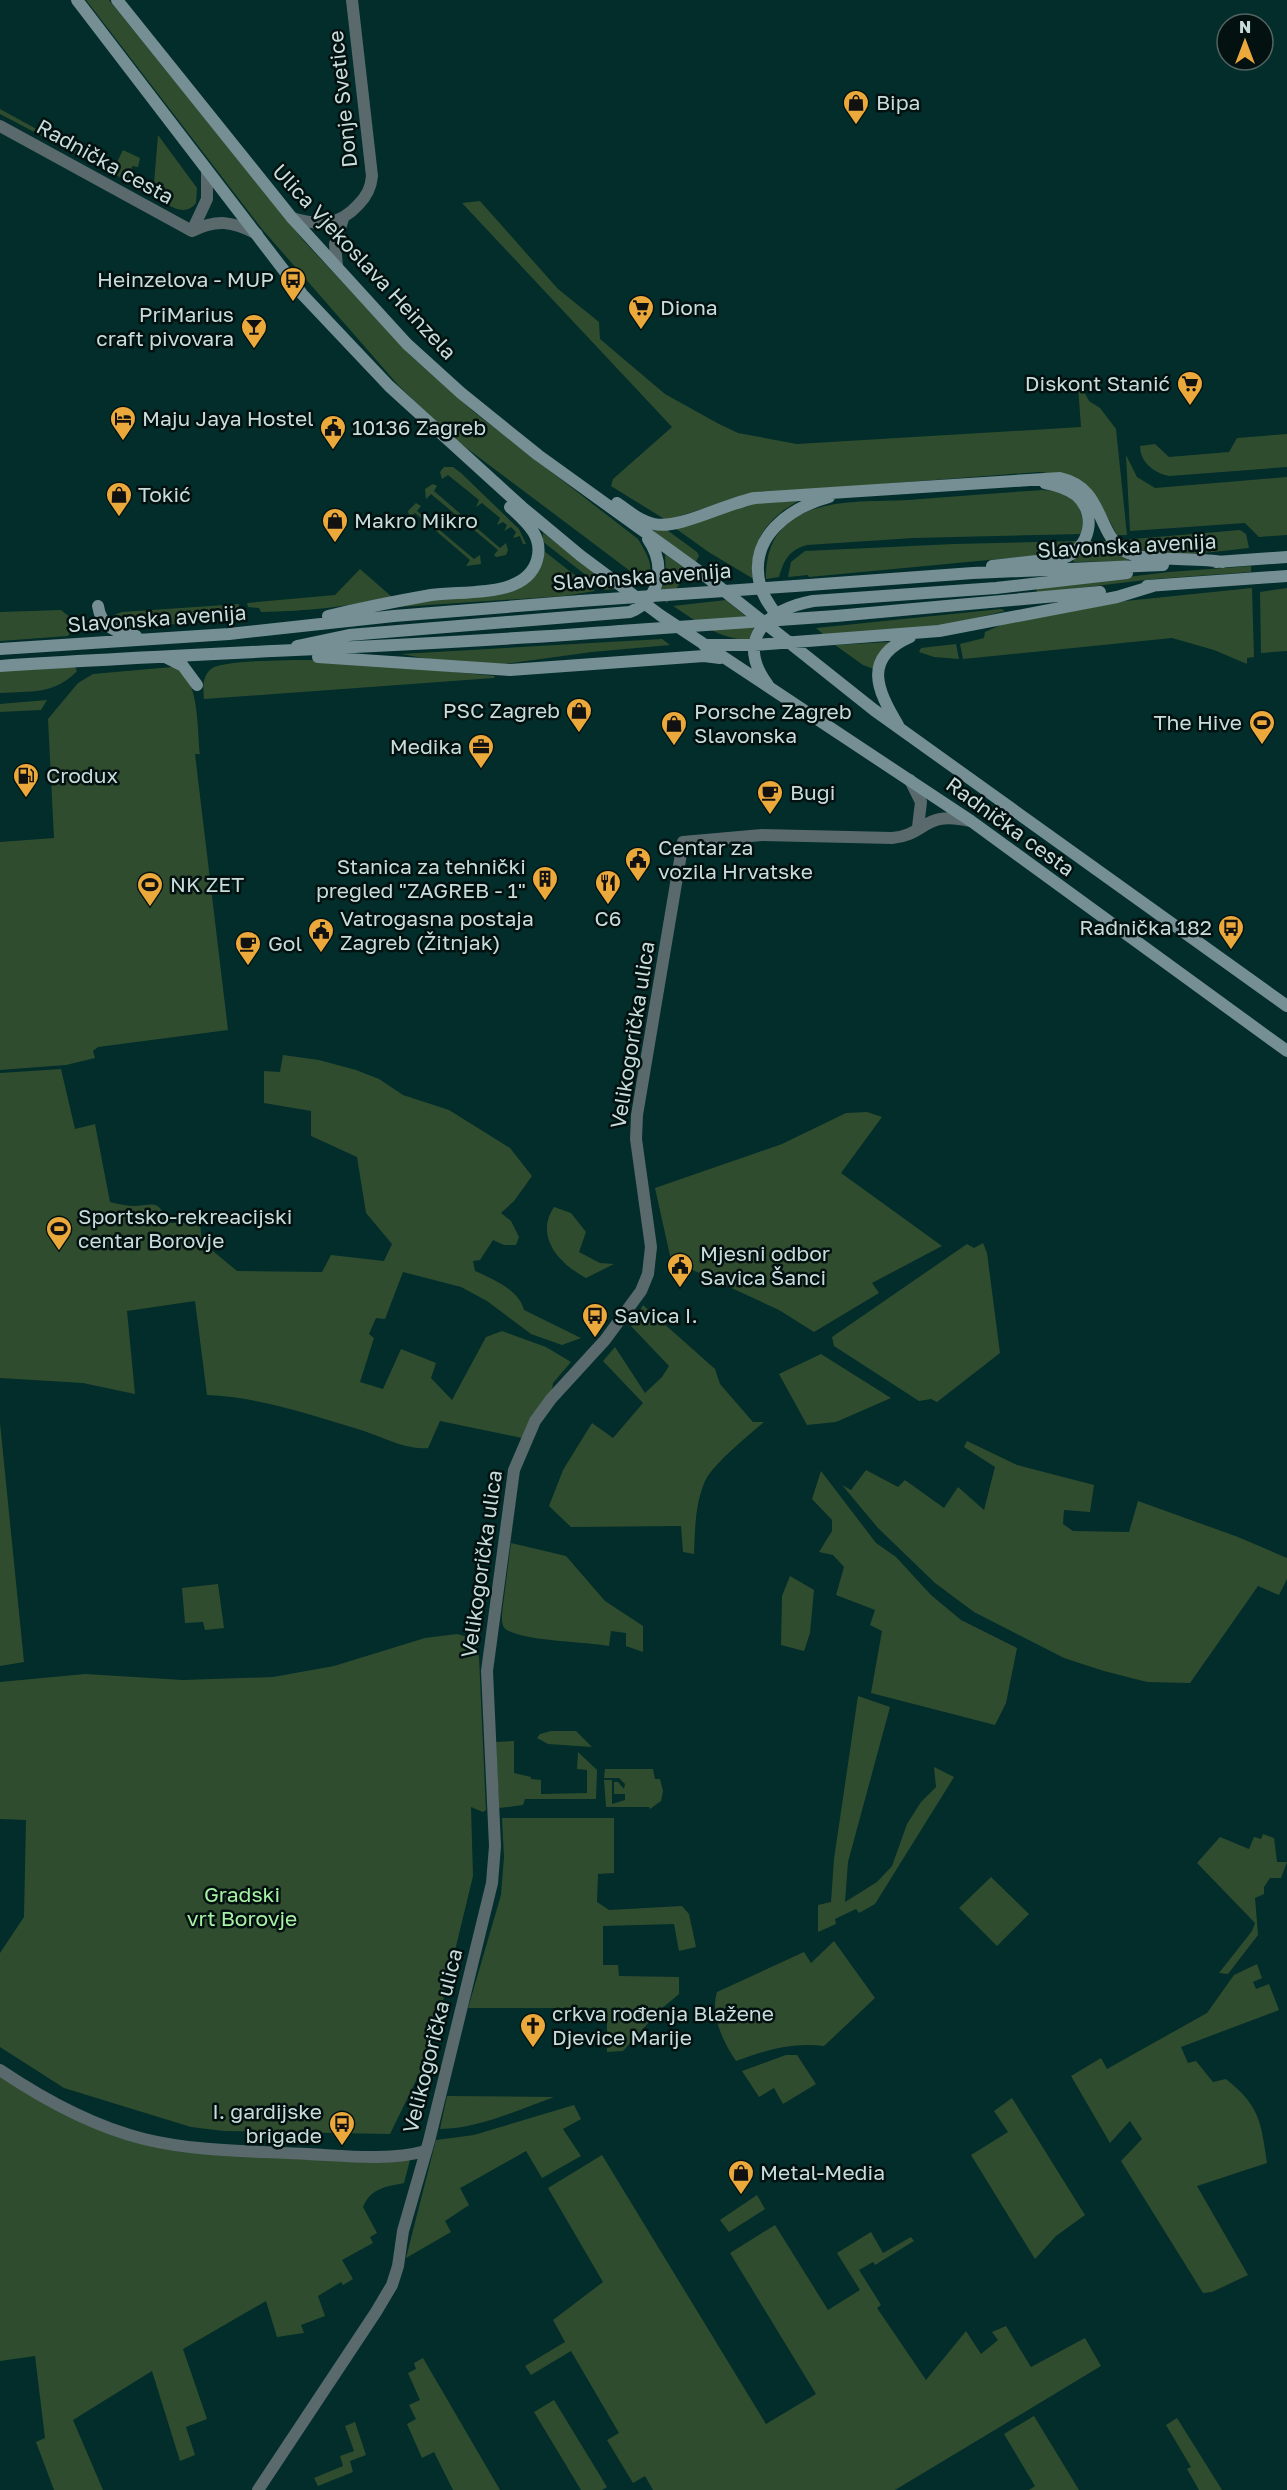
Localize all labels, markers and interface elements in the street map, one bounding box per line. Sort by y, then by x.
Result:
north arrow [1215,12,1275,72]
text: N [1239,17,1251,37]
street label: Donje Svetice [322,29,362,169]
shop icon: Bipa [841,88,871,126]
place label: Bipa [876,89,920,115]
street label: Radnička cesta [32,113,179,209]
street label: Ulica Vjekoslava Heinzela [267,158,462,364]
bus stop icon: Heinzelova - MUP [278,265,308,303]
place label: Heinzelova - MUP [97,266,274,292]
supermarket icon: Diona [626,293,656,331]
place label: Diona [660,294,718,320]
place label: PriMarius craft pivovara [96,301,234,351]
bar icon: PriMarius craft pivovara [239,312,269,350]
supermarket icon: Diskont Stanić [1175,369,1205,407]
place label: Diskont Stanić [1025,370,1170,396]
hotel icon: Maju Jaya Hostel [108,404,138,442]
place label: Maju Jaya Hostel [142,405,314,431]
public building icon: 10136 Zagreb [318,413,348,451]
place label: 10136 Zagreb [352,414,486,440]
shop icon: Tokić [104,480,134,518]
place label: Tokić [138,481,191,507]
shop icon: Makro Mikro [320,506,350,544]
place label: Makro Mikro [354,507,478,533]
street label: Slavonska avenija [1037,527,1217,563]
street label: Slavonska avenija [552,557,732,595]
street label: Slavonska avenija [67,599,247,637]
shop icon: PSC Zagreb [564,696,594,734]
place label: PSC Zagreb [443,697,560,723]
place label: Porsche Zagreb Slavonska [694,698,852,748]
sports icon: The Hive [1247,708,1277,746]
shop icon: Porsche Zagreb Slavonska [659,709,689,747]
place label: The Hive [1154,709,1242,735]
office icon: Medika [466,732,496,770]
place label: Medika [390,733,462,759]
fuel station icon: Crodux [11,761,41,799]
place label: Crodux [46,762,118,788]
street label: Radnička cesta [941,771,1080,882]
cafe icon: Bugi [755,778,785,816]
place label: Bugi [790,779,835,805]
place label: Centar za vozila Hrvatske [658,834,813,884]
public building icon: Centar za vozila Hrvatske [623,845,653,883]
place label: Stanica za tehnički pregled "ZAGREB - 1" [316,853,526,903]
building icon: Stanica za tehnički pregled "ZAGREB - 1" [530,864,560,902]
restaurant icon: C6 [593,868,623,906]
sports icon: NK ZET [135,870,165,908]
place label: NK ZET [170,871,244,897]
place label: Vatrogasna postaja Zagreb (Žitnjak) [340,905,534,955]
place label: C6 [595,905,622,931]
bus stop icon: Radnička 182 [1216,913,1246,951]
place label: Radnička 182 [1079,914,1212,940]
public building icon: Vatrogasna postaja Zagreb (Žitnjak) [306,916,336,954]
cafe icon: Gol [233,929,263,967]
place label: Gol [268,930,302,956]
street label: Velikogorička ulica [604,939,660,1130]
place label: Sportsko-rekreacijski centar Borovje [78,1203,293,1253]
sports icon: Sportsko-rekreacijski centar Borovje [44,1214,74,1252]
place label: Mjesni odbor Savica Šanci [700,1240,830,1290]
public building icon: Mjesni odbor Savica Šanci [665,1251,695,1289]
bus stop icon: Savica I. [580,1301,610,1339]
place label: Savica I. [614,1302,698,1328]
street label: Velikogorička ulica [455,1468,507,1659]
park label: Gradski vrt Borovje [187,1881,297,1931]
street label: Velikogorička ulica [397,1946,468,2136]
place label: crkva rođenja Blažene Djevice Marije [552,2000,774,2050]
church icon: crkva rođenja Blažene Djevice Marije [518,2011,548,2049]
place label: I. gardijske brigade [212,2098,322,2148]
bus stop icon: I. gardijske brigade [327,2109,357,2147]
shop icon: Metal-Media [726,2158,756,2196]
place label: Metal-Media [760,2159,885,2185]

